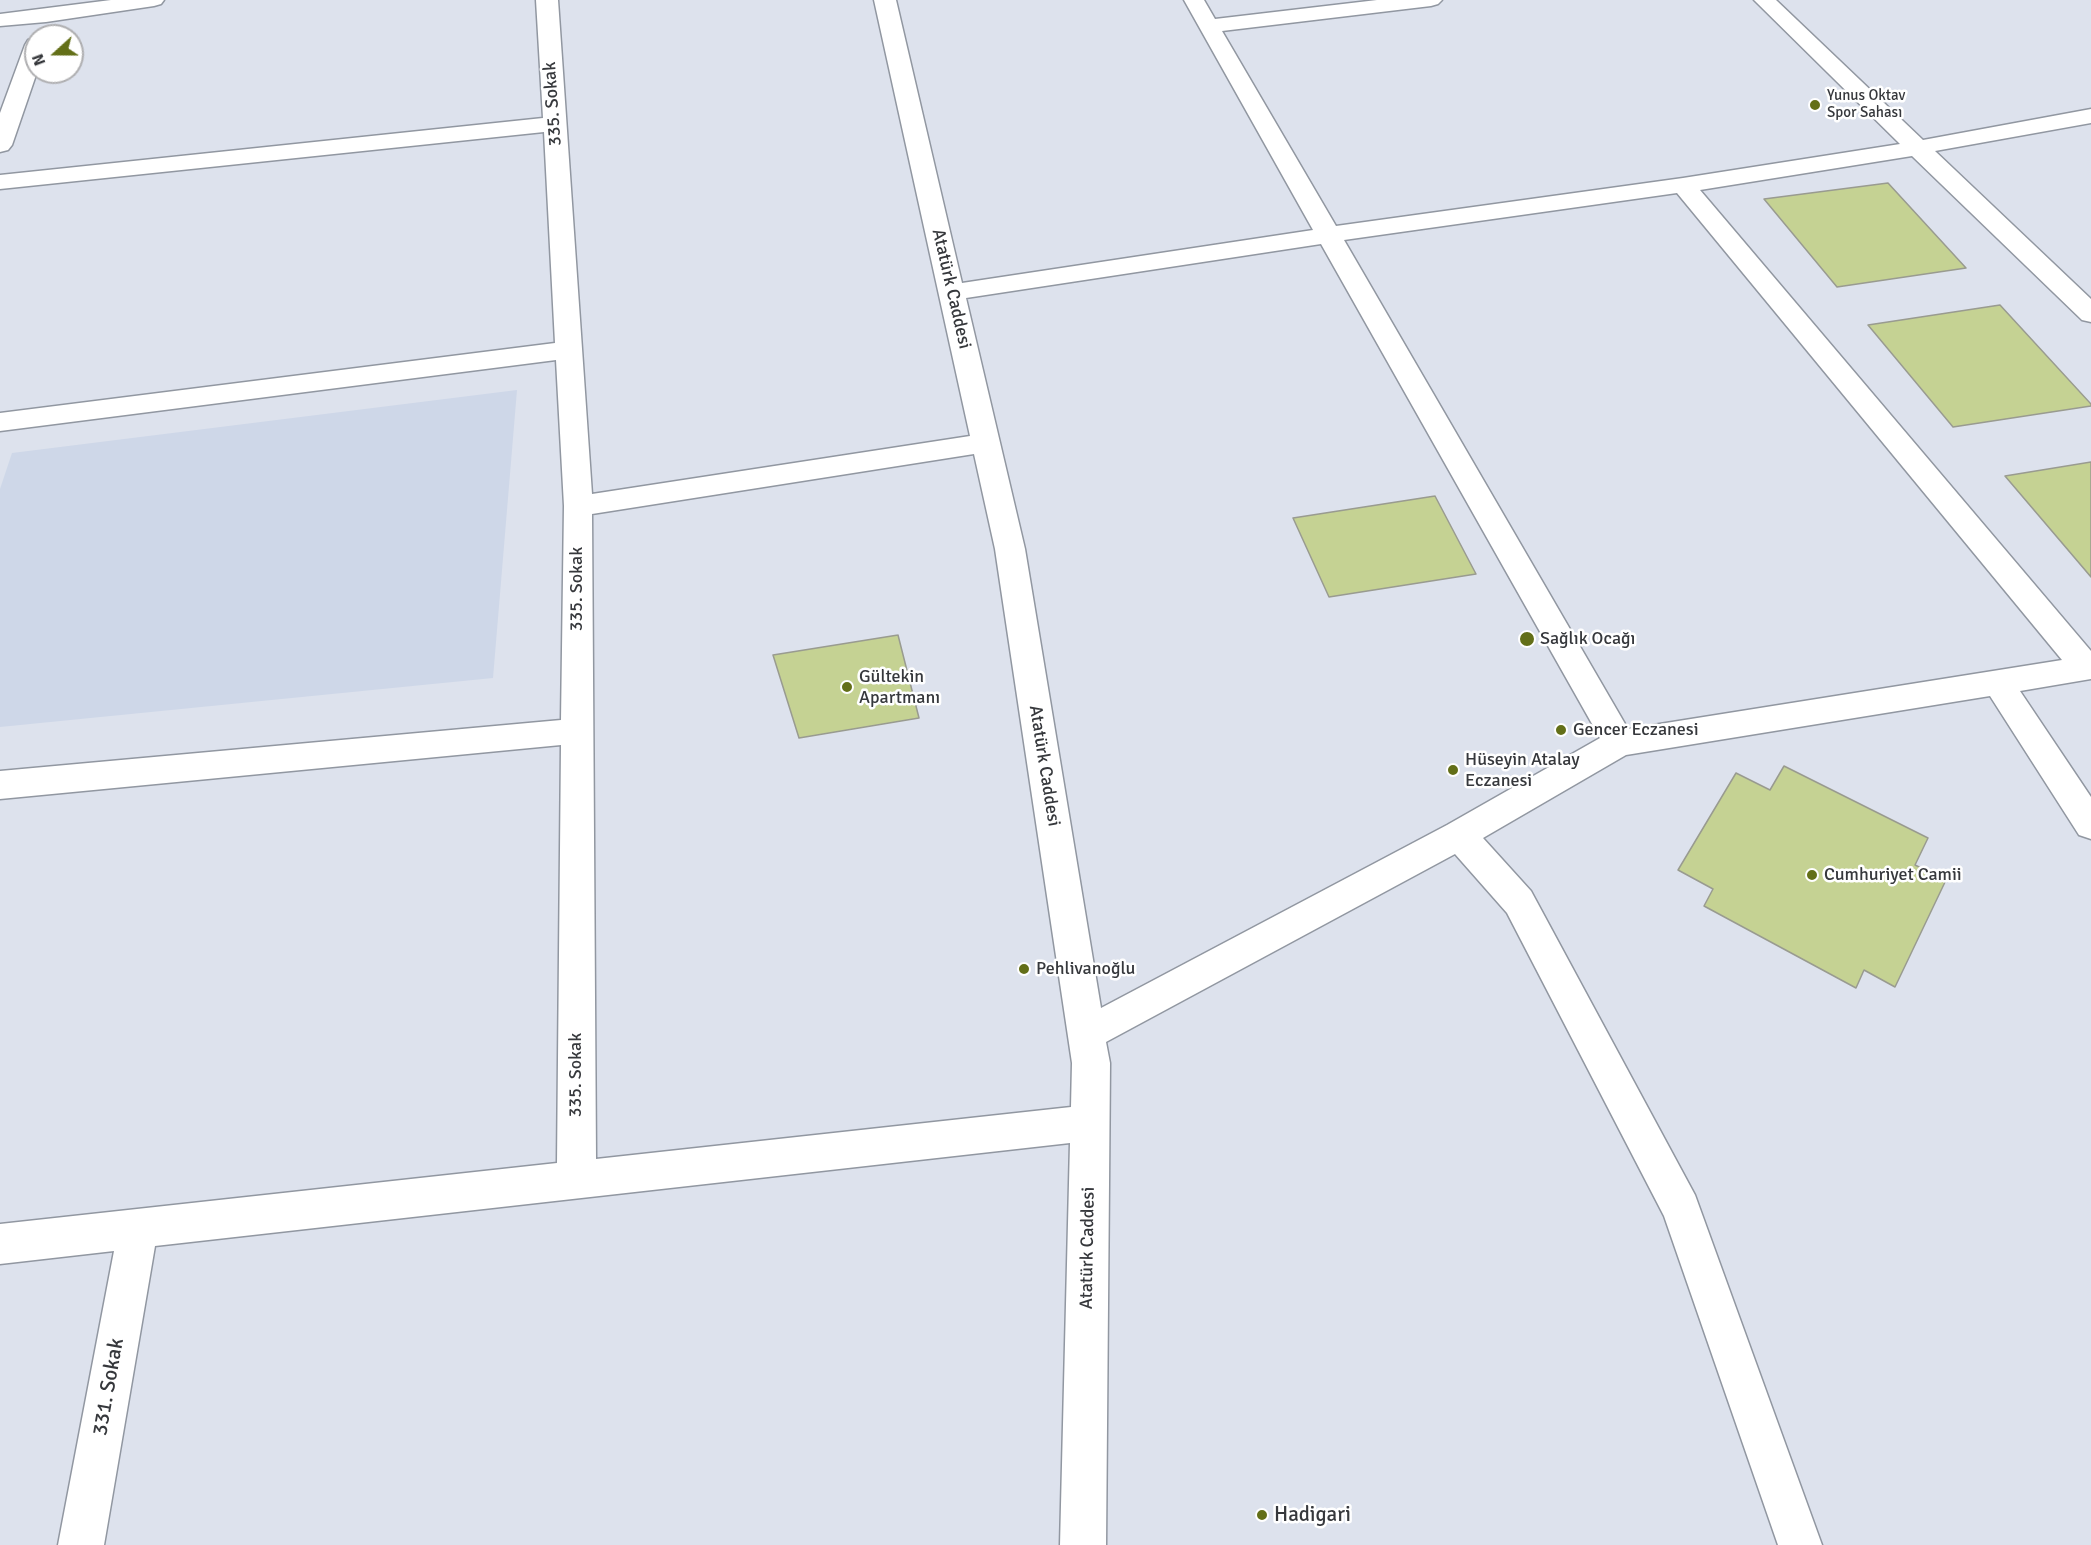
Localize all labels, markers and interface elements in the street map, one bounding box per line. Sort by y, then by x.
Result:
north arrow [24,24,84,84]
text: N [28,51,50,69]
street label: 335. Sokak [539,61,567,147]
place label: Yunus Oktav Spor Sahası [1827,87,1905,122]
marker: Yunus Oktav Spor Sahası [1808,98,1822,112]
street label: Atatürk Caddesi [927,227,975,351]
street label: 335. Sokak [566,547,588,631]
place label: Sağlık Ocağı [1540,628,1635,650]
marker: Sağlık Ocağı [1518,630,1536,648]
place label: Gültekin Apartmanı [859,666,940,708]
marker: Gültekin Apartmanı [840,680,854,694]
street label: Atatürk Caddesi [1024,704,1064,828]
place label: Gencer Eczanesi [1573,719,1699,741]
marker: Gencer Eczanesi [1554,723,1568,737]
place label: Hüseyin Atalay Eczanesi [1465,749,1580,792]
marker: Hüseyin Atalay Eczanesi [1446,763,1460,777]
place label: Cumhuriyet Camii [1824,864,1962,886]
marker: Cumhuriyet Camii [1805,868,1819,882]
place label: Pehlivanoğlu [1036,958,1135,980]
marker: Pehlivanoğlu [1017,962,1031,976]
street label: 335. Sokak [565,1033,587,1117]
street label: Atatürk Caddesi [1076,1187,1100,1309]
street label: 331. Sokak [88,1336,130,1438]
place label: Hadigari [1274,1502,1351,1528]
marker: Hadigari [1255,1508,1269,1522]

